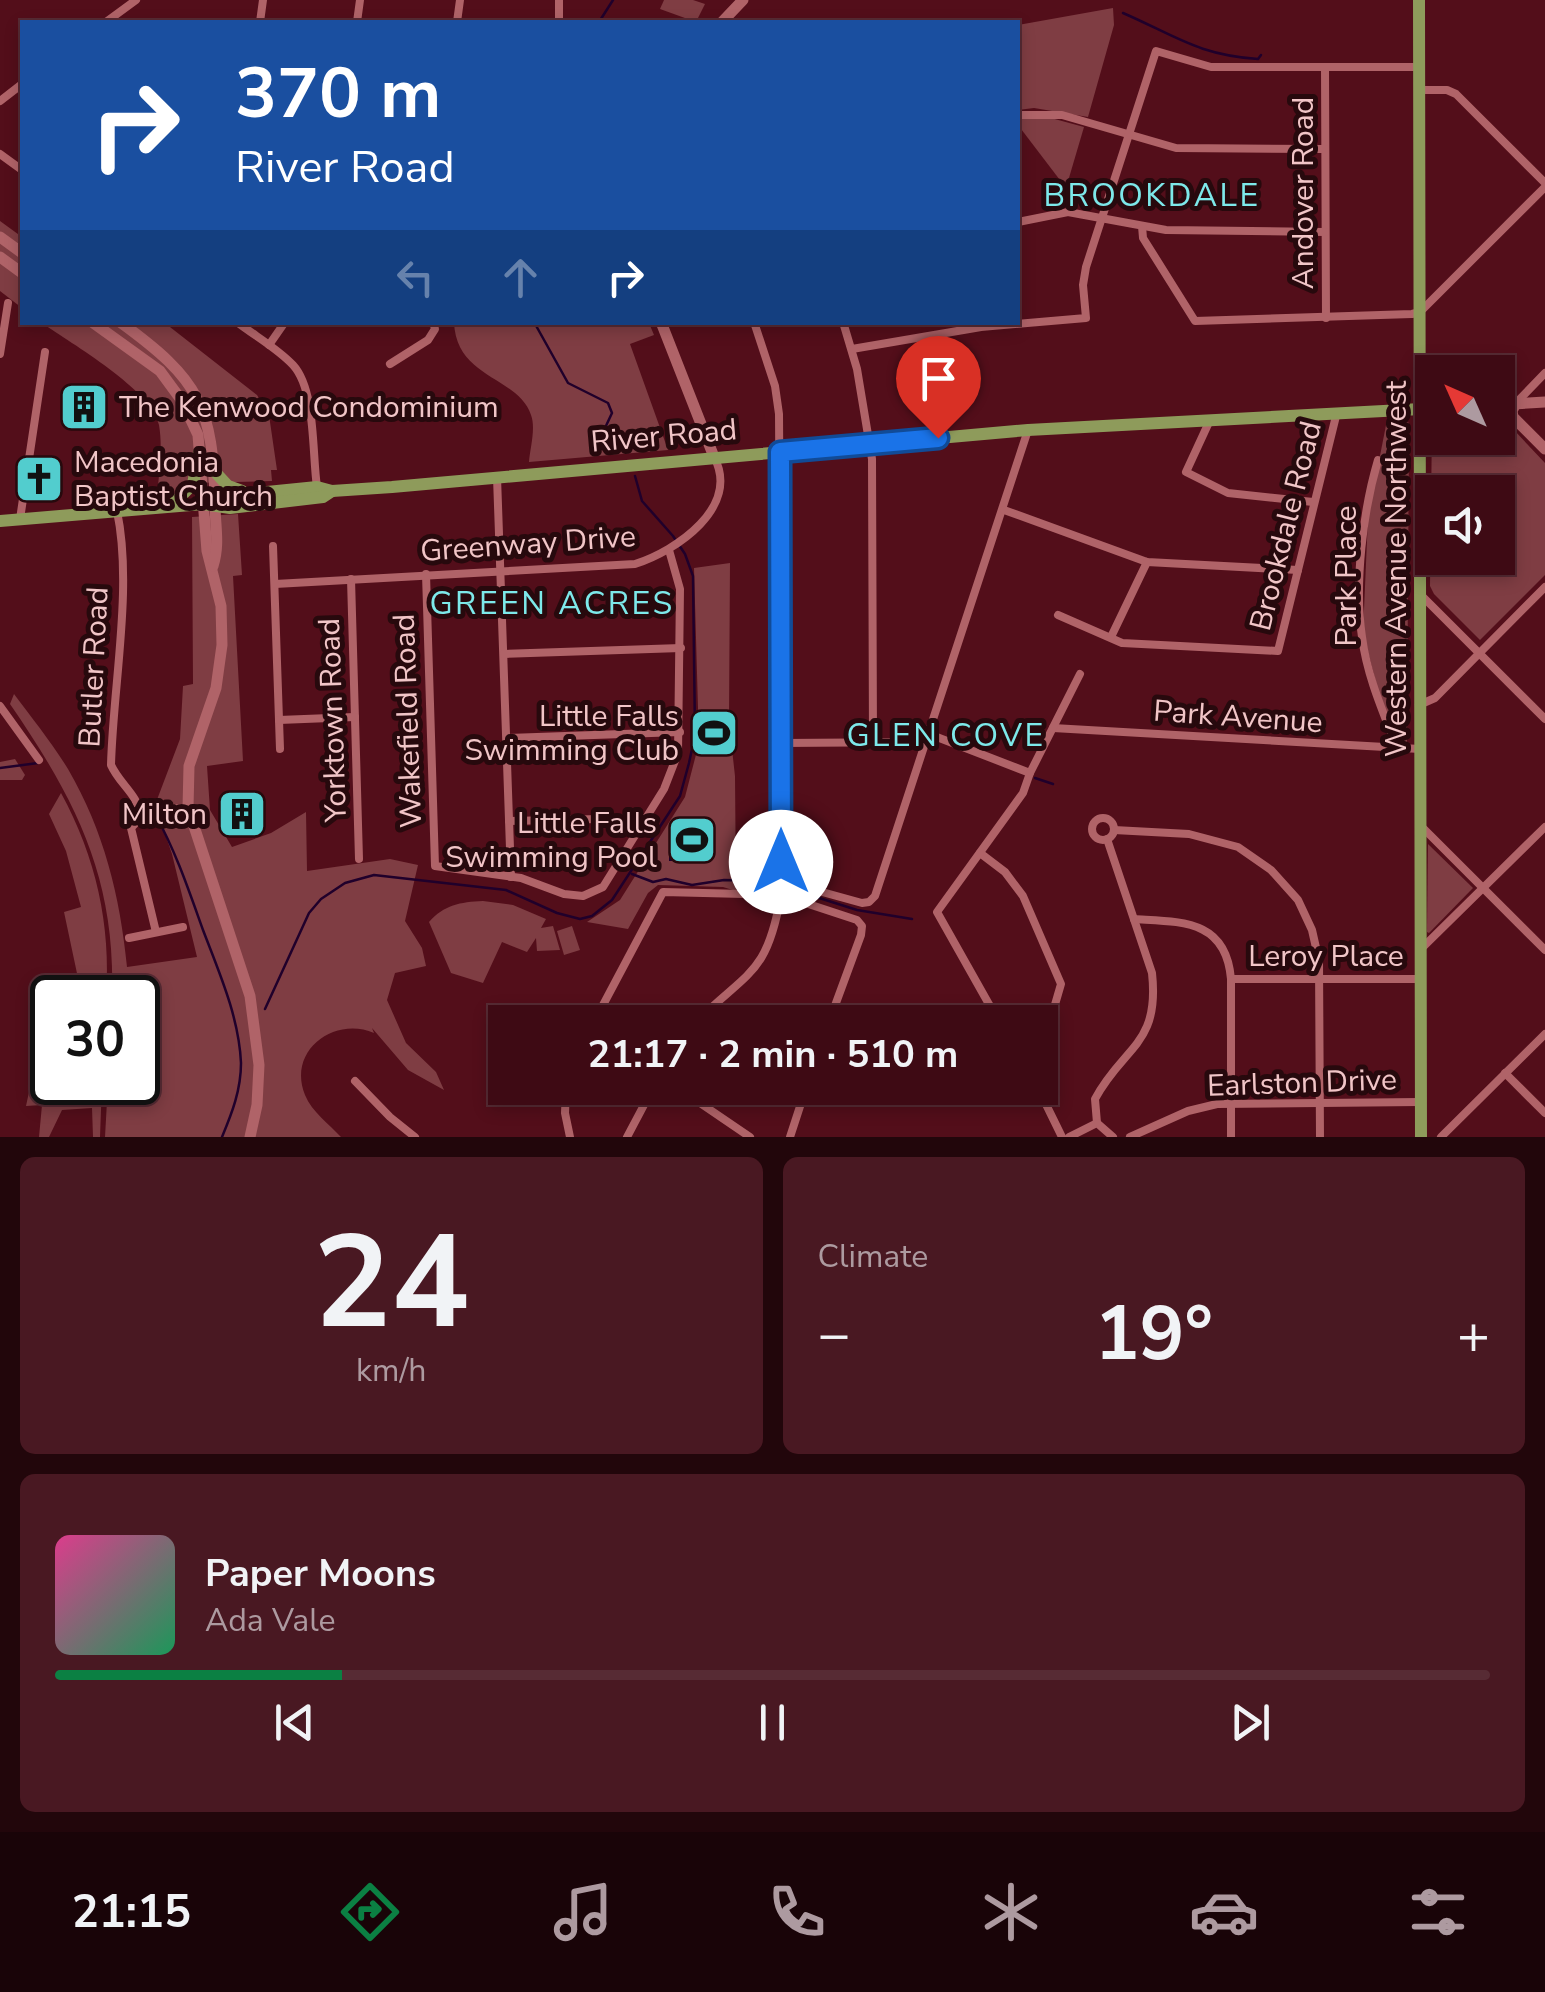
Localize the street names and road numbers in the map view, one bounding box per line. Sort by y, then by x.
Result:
street label: Andover Road [1283,97,1324,289]
street label: Western Avenue Northwest [1376,380,1417,757]
street label: River Road [589,409,739,463]
street label: Brookdale Road [1240,417,1332,635]
street label: Park Place [1326,506,1367,646]
street label: Greenway Drive [419,516,637,572]
street label: Butler Road [69,586,119,748]
street label: Wakefield Road [384,613,432,829]
street label: Yorktown Road [309,617,357,824]
street label: Park Avenue [1152,691,1324,743]
street label: Leroy Place [1248,936,1404,977]
street label: Earlston Drive [1206,1059,1398,1107]

